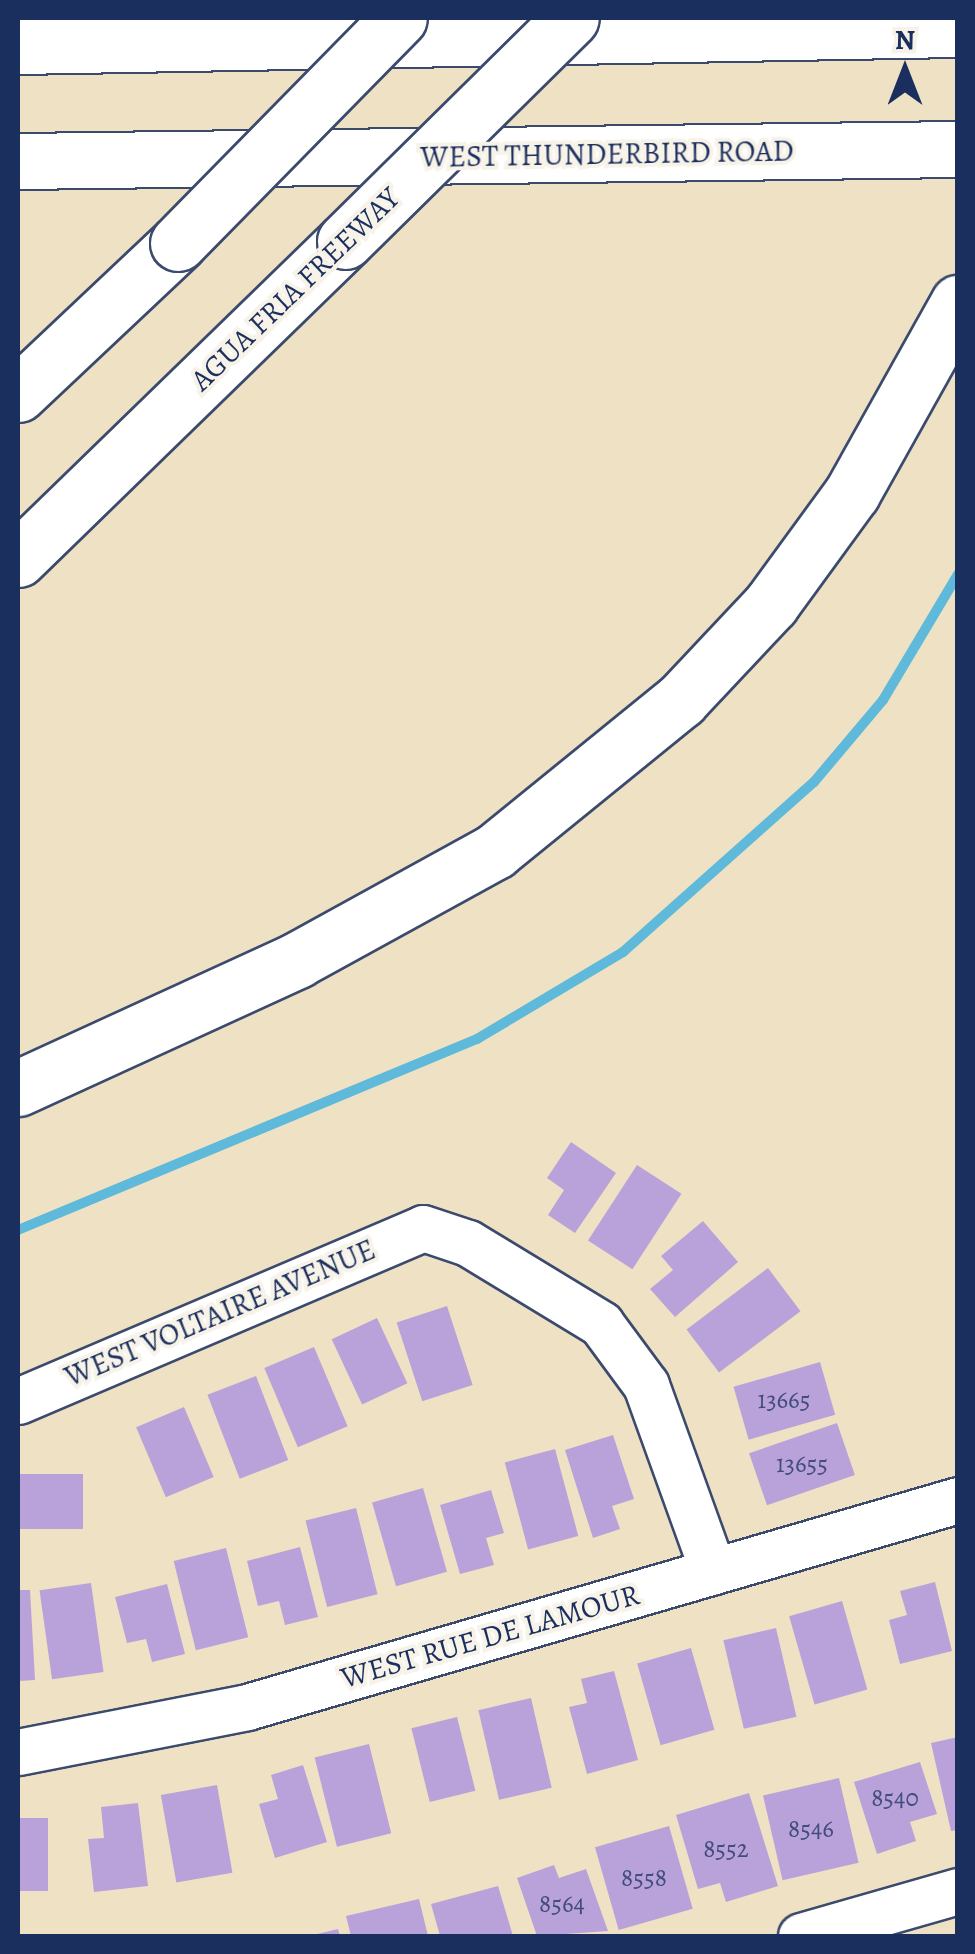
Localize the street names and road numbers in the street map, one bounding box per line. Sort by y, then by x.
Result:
street label: WEST THUNDERBIRD ROAD [420,133,794,175]
street label: AGUA FRIA FREEWAY [183,180,407,398]
street label: WEST VOLTAIRE AVENUE [59,1231,381,1395]
street label: WEST RUE DE LAMOUR [337,1576,643,1696]

